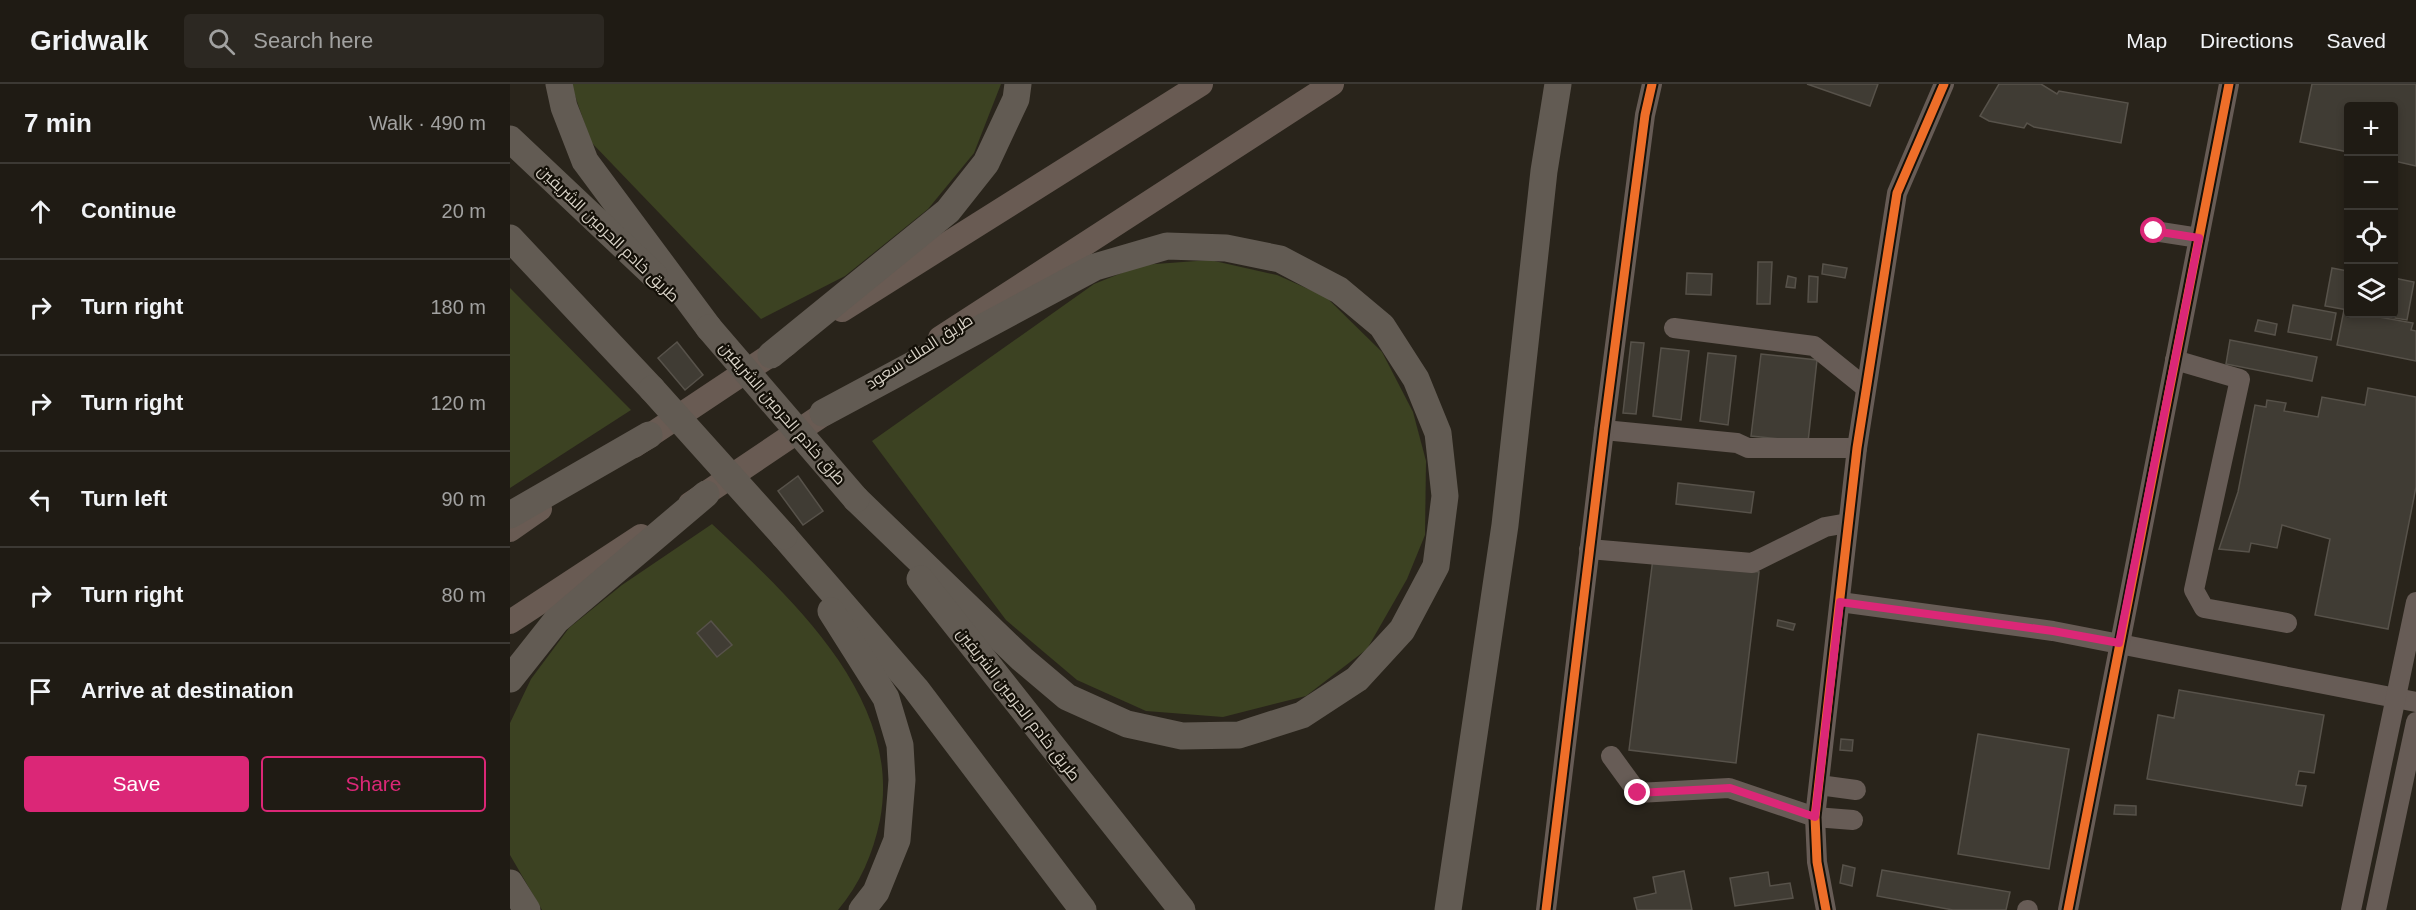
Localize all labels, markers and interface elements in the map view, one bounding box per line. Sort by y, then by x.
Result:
search box [184,14,604,68]
text: Gridwalk [30,25,148,56]
icon: search [205,25,238,58]
text: Search here [253,28,373,53]
text: Map [2126,29,2167,52]
text: Directions [2200,29,2293,52]
text: Saved [2326,29,2386,52]
map controls [2344,102,2398,318]
button: + [2344,102,2398,156]
text: 7 min [24,108,92,138]
text: Walk · 490 m [369,112,486,134]
button: − [2344,156,2398,210]
street label: طريق خادم الحرمين الشريفين [533,162,683,307]
icon: ahead [24,195,57,228]
text: Continue [81,198,176,223]
text: 20 m [442,200,486,222]
button: locate [2344,210,2398,264]
route start [2140,217,2166,243]
button: layers [2344,264,2398,318]
icon: right [24,291,57,324]
text: Turn right [81,294,183,319]
text: 180 m [430,296,486,318]
street label: طريق الملك سعود [863,311,977,394]
street label: طرق خادم الحرمين الشريفين [714,339,849,490]
icon: right [24,387,57,420]
text: Turn right [81,390,183,415]
text: 120 m [430,392,486,414]
icon: left [24,483,57,516]
text: Turn left [81,486,167,511]
text: 90 m [442,488,486,510]
icon: right [24,579,57,612]
text: Turn right [81,582,183,607]
text: 80 m [442,584,486,606]
street label: طريق خادم الحرمين الشريفين [951,625,1084,786]
icon: arrive [24,675,57,708]
text: Arrive at destination [81,678,294,703]
button: Save [24,756,249,812]
button: Share [261,756,486,812]
route end [1624,779,1650,805]

